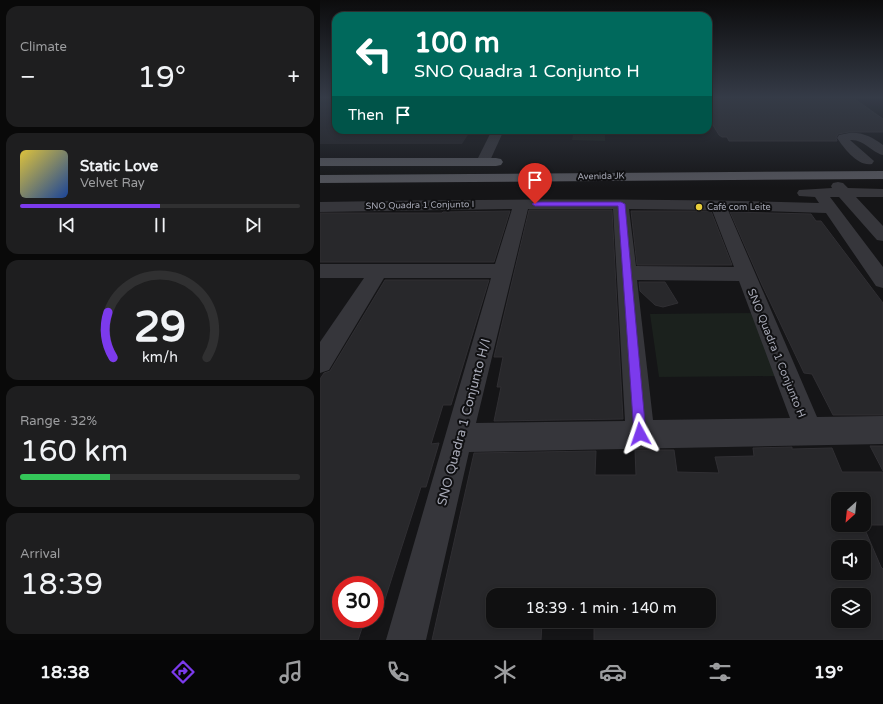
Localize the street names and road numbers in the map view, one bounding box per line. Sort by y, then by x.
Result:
street label: Avenida JK [577,171,625,182]
street label: SNO Quadra 1 Conjunto I [366,199,474,212]
street label: SNO Quadra 1 Conjunto H [745,287,808,420]
street label: SNO Quadra 1 Conjunto H/I [434,337,494,508]

